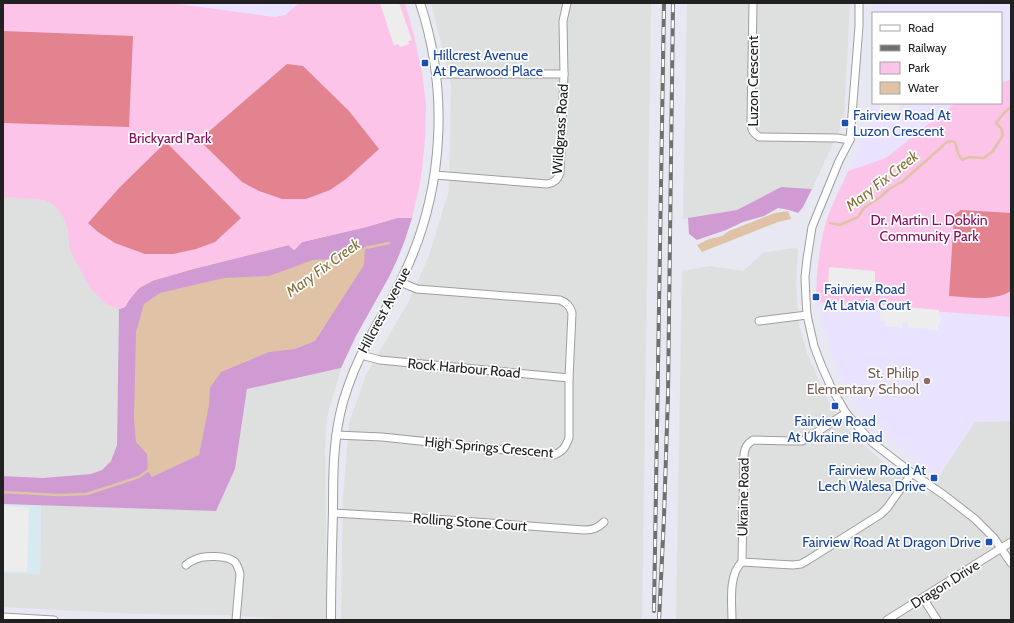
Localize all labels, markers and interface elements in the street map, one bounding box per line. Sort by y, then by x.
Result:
legend [872,12,1002,104]
text: Road [908,20,934,35]
street label: Luzon Crescent [744,35,762,126]
text: Railway [908,40,946,55]
place label: Hillcrest Avenue At Pearwood Place [433,46,543,80]
marker: Hillcrest Avenue At Pearwood Place [420,58,430,68]
text: Park [908,60,930,75]
text: Water [908,80,939,95]
street label: Wildgrass Road [548,83,572,175]
place label: Fairview Road At Luzon Crescent [853,106,951,140]
marker: Fairview Road At Luzon Crescent [840,118,850,128]
park label: Brickyard Park [129,129,212,147]
water label: Mary Fix Creek [841,147,922,215]
park label: Dr. Martin L. Dobkin Community Park [871,211,988,245]
water label: Mary Fix Creek [282,235,364,301]
street label: Hillcrest Avenue [354,264,414,356]
place label: Fairview Road At Latvia Court [824,280,911,314]
marker: Fairview Road At Latvia Court [811,292,821,302]
street label: Rock Harbour Road [407,354,521,382]
place label: St. Philip Elementary School [807,364,920,398]
marker: St. Philip Elementary School [922,376,932,386]
marker: Fairview Road At Ukraine Road [830,401,840,411]
place label: Fairview Road At Ukraine Road [788,412,882,446]
street label: High Springs Crescent [424,432,554,462]
street label: Ukraine Road [733,457,753,537]
place label: Fairview Road At Lech Walesa Drive [818,461,926,495]
marker: Fairview Road At Lech Walesa Drive [929,473,939,483]
street label: Rolling Stone Court [412,509,528,535]
place label: Fairview Road At Dragon Drive [802,533,981,551]
marker: Fairview Road At Dragon Drive [984,537,994,547]
street label: Dragon Drive [907,556,983,612]

